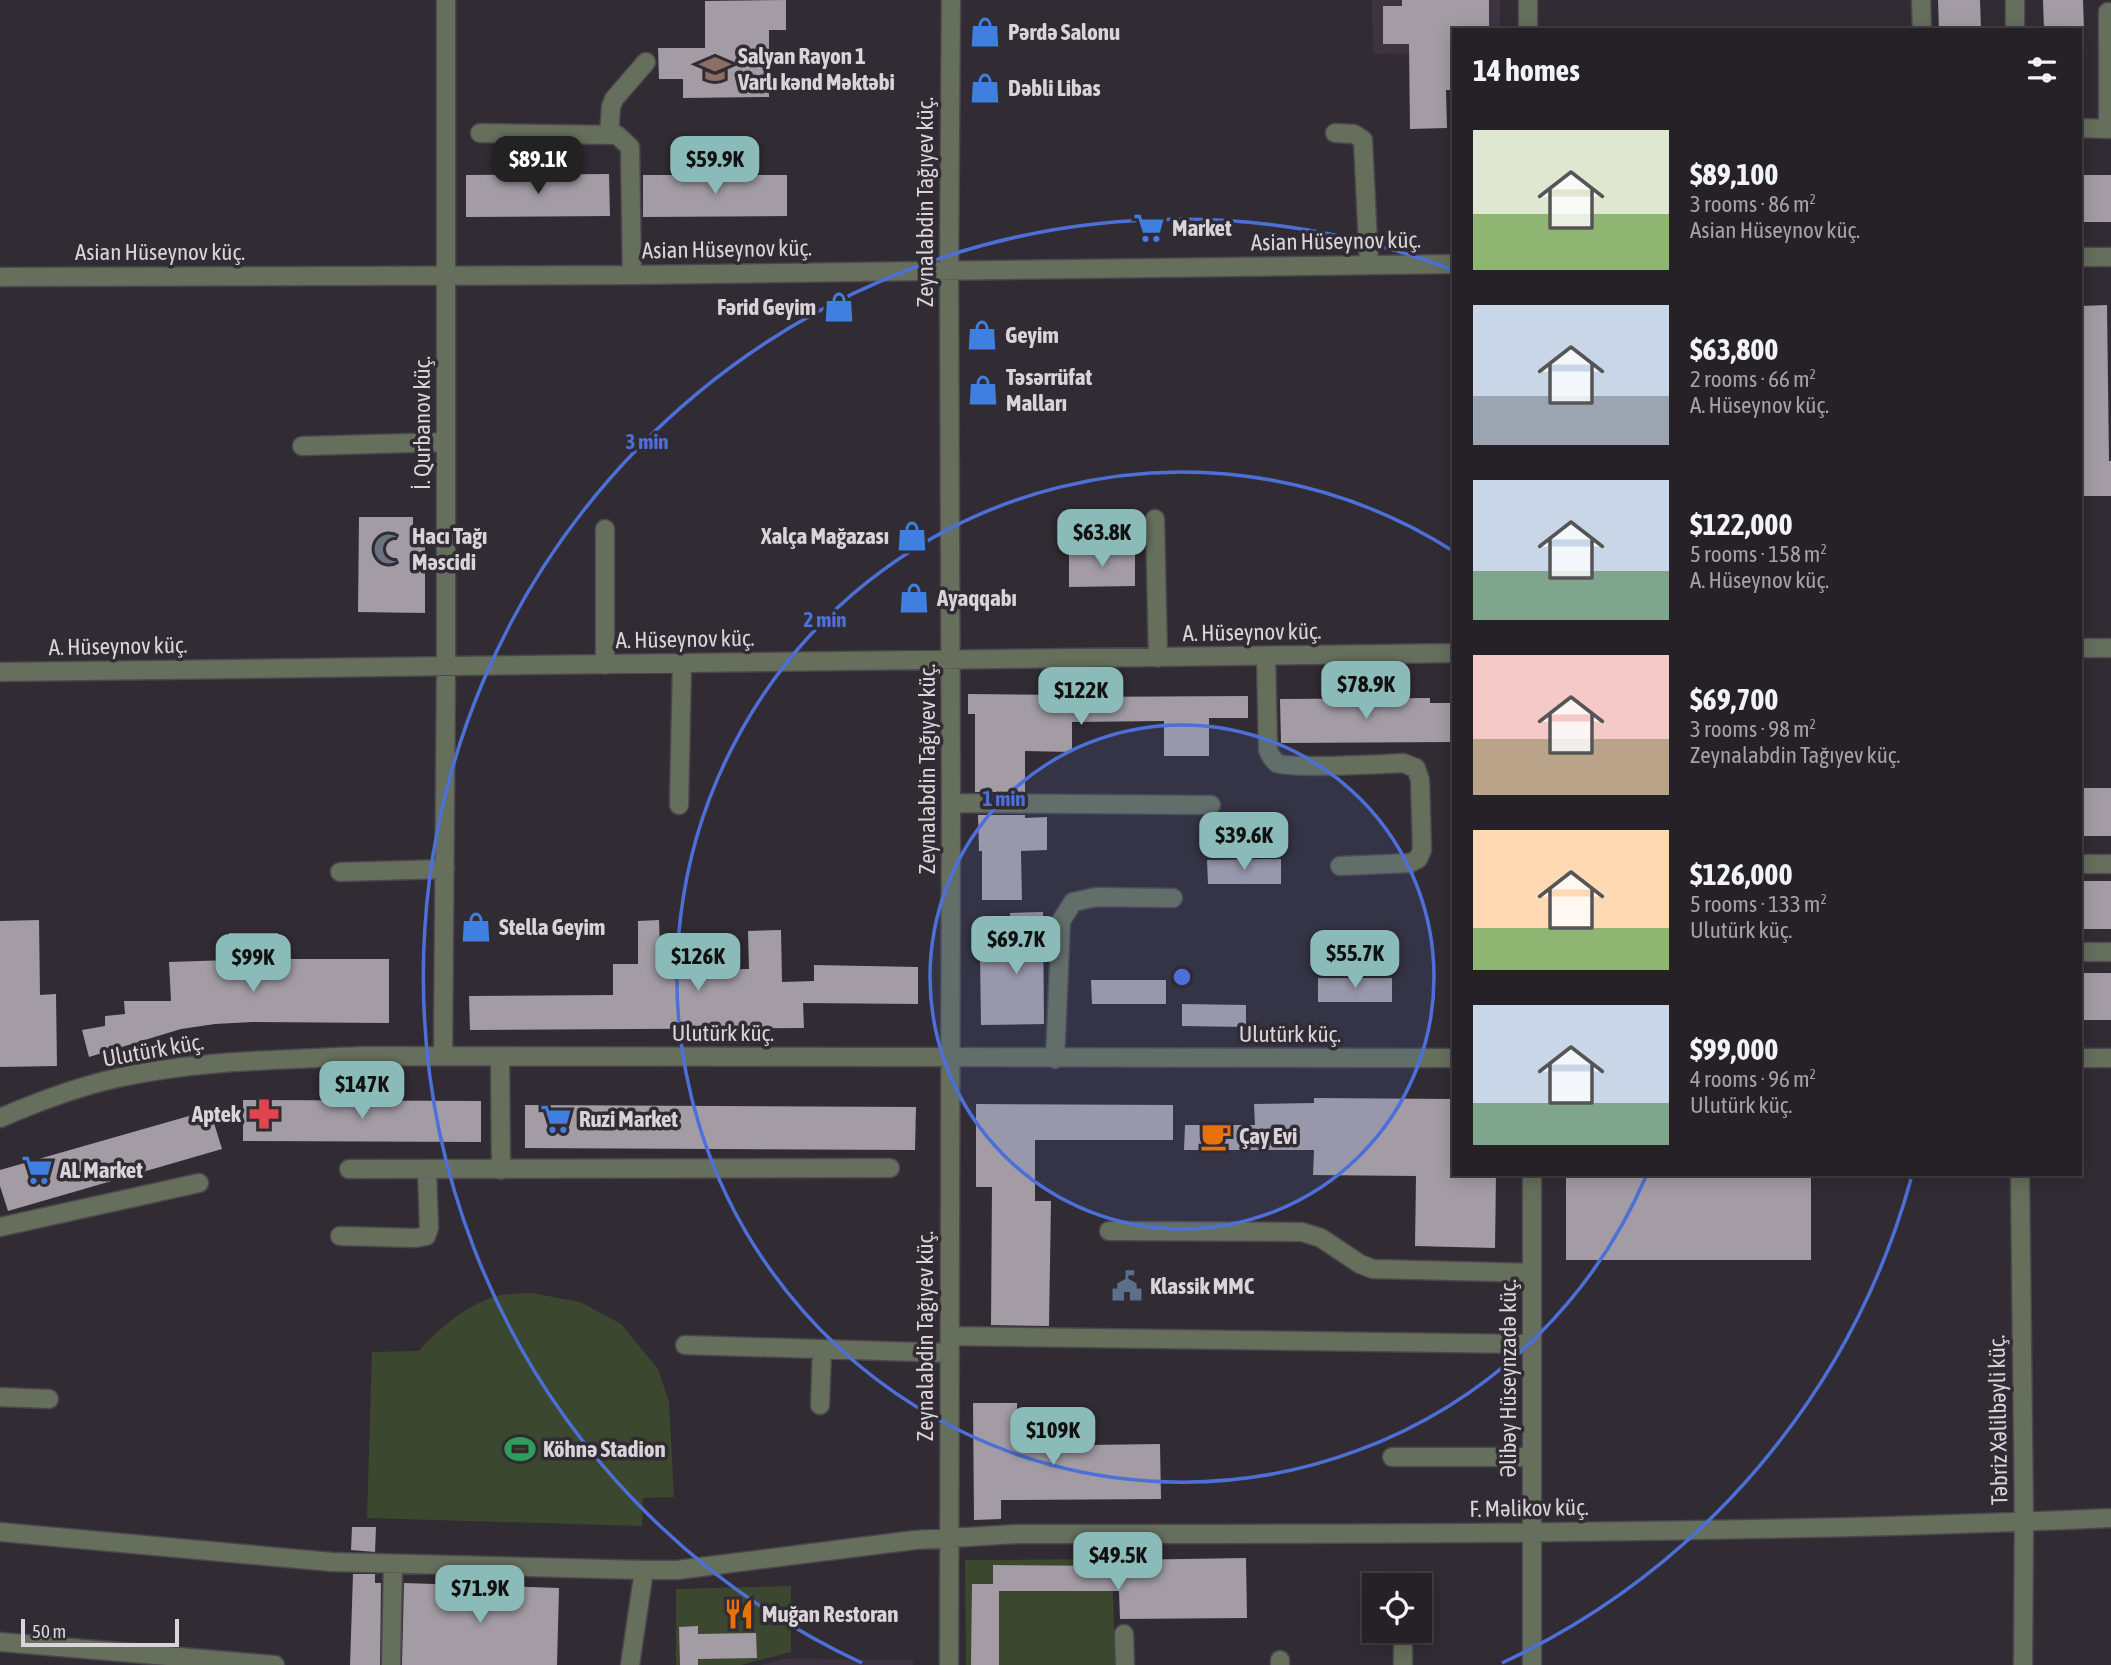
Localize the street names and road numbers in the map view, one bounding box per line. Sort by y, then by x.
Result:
street label: Zeynalabdin Tağıyev küç. [912,97,938,307]
street label: Asian Hüseynov küç. [1251,227,1421,255]
street label: Asian Hüseynov küç. [642,235,812,263]
street label: Asian Hüseynov küç. [75,239,245,265]
street label: İ. Qurbanov küç. [409,356,435,490]
street label: A. Hüseynov küç. [1182,618,1322,646]
street label: A. Hüseynov küç. [615,625,755,653]
street label: A. Hüseynov küç. [48,632,188,660]
street label: Zeynalabdin Tağıyev küç. [914,664,940,874]
street label: Ulutürk küç. [672,1020,774,1046]
street label: Ulutürk küç. [1239,1021,1341,1047]
street label: Ulutürk küç. [100,1028,206,1072]
street label: Zeynalabdin Tağıyev küç. [912,1231,938,1441]
street label: Əlibəy Hüseynzadə küç. [1495,1279,1521,1477]
street label: Təbriz Xəlilbəyli küç. [1984,1335,2012,1505]
street label: F. Məlikov küç. [1469,1494,1589,1522]

